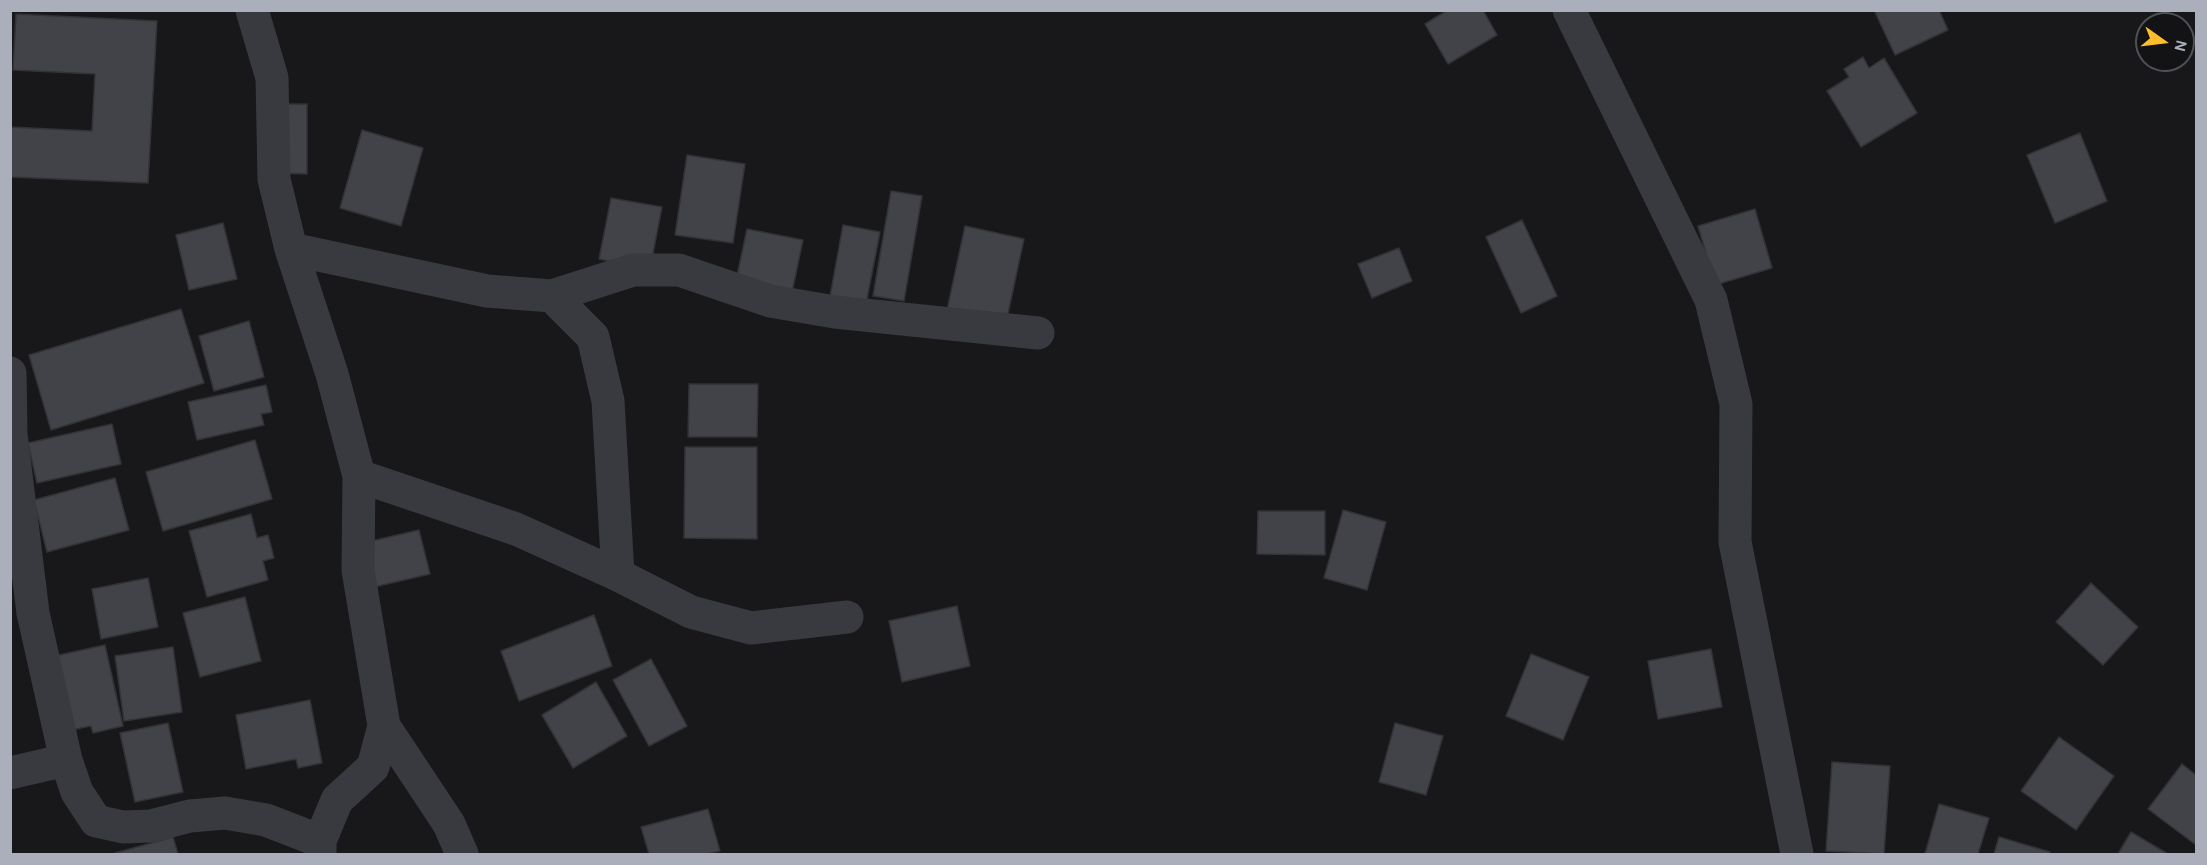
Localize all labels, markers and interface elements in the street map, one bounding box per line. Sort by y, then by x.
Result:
north arrow [2135,12,2195,72]
text: N [2170,38,2192,54]

